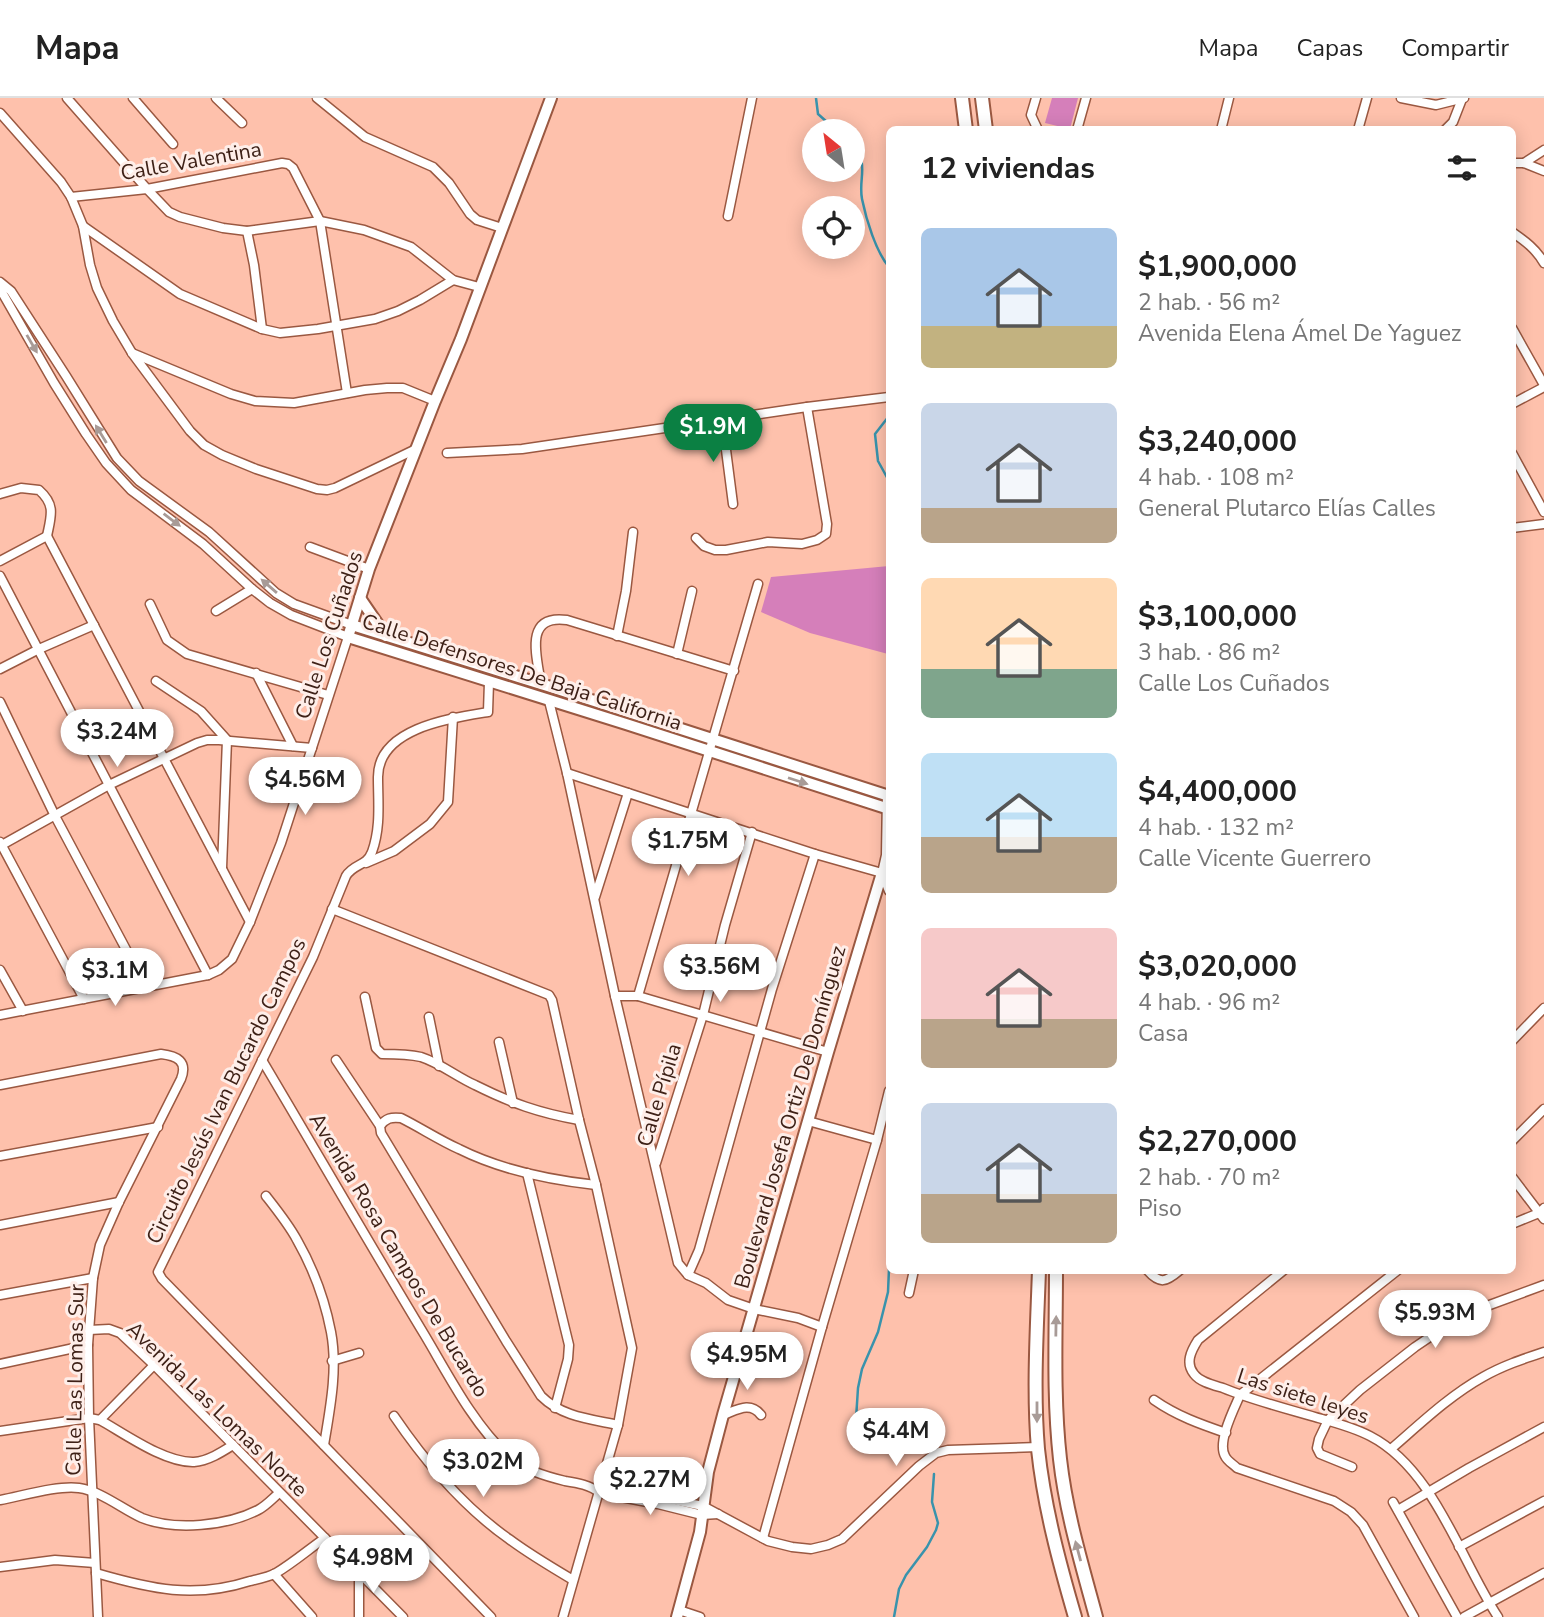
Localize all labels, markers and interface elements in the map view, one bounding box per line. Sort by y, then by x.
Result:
text: Mapa [35,26,120,71]
text: Mapa [1199,32,1259,64]
text: Capas [1297,32,1363,64]
text: Compartir [1401,32,1509,64]
north arrow [802,119,864,182]
map controls [802,119,865,259]
street label: Calle Valentina [118,135,264,187]
text: 12 viviendas [921,148,1095,189]
icon: filters [1443,149,1481,187]
button: locate [802,196,865,259]
text: $1,900,000 [1138,246,1297,287]
icon: home [977,256,1061,340]
text: 2 hab. · 56 m² [1138,287,1280,318]
text: Avenida Elena Ámel De Yaguez [1138,318,1461,349]
one-way arrow [26,334,38,354]
pin: $1.9M [664,404,762,464]
text: $1.9M [679,411,747,442]
text: $3,240,000 [1138,421,1297,462]
one-way arrow [95,425,108,444]
icon: home [977,431,1061,515]
text: 4 hab. · 108 m² [1138,462,1294,493]
text: General Plutarco Elías Calles [1138,493,1436,524]
one-way arrow [162,513,180,528]
street label: Calle Los Cuñados [289,547,369,723]
one-way arrow [260,579,277,594]
text: $3,100,000 [1138,596,1297,637]
icon: home [977,606,1061,690]
street label: Calle Defensores De Baja California [358,607,686,737]
text: 3 hab. · 86 m² [1138,637,1280,668]
text: Calle Los Cuñados [1138,668,1330,699]
pin: $3.24M [60,710,174,769]
text: $3.24M [77,716,157,747]
pin: $4.56M [248,758,362,817]
text: $4.56M [265,764,345,795]
text: $4,400,000 [1138,771,1297,812]
one-way arrow [788,776,809,786]
icon: home [977,781,1061,865]
text: 4 hab. · 132 m² [1138,812,1294,843]
pin: $1.75M [631,818,745,878]
text: $1.75M [648,825,728,856]
text: Calle Vicente Guerrero [1138,843,1371,874]
street label: Circuito Jesús Ivan Bucardo Campos [139,933,313,1249]
street label: Boulevard Josefa Ortiz De Domínguez [728,942,853,1292]
pin: $3.56M [663,944,777,1004]
text: $3,020,000 [1138,946,1297,987]
pin: $3.1M [66,948,164,1008]
text: $3.56M [680,951,760,982]
text: $3.1M [81,955,149,986]
icon: home [977,956,1061,1040]
text: 4 hab. · 96 m² [1138,987,1280,1018]
text: Casa [1138,1018,1189,1049]
street label: Calle Pípila [630,1040,688,1150]
street label: Avenida Rosa Campos De Bucardo [303,1108,495,1402]
text: $2,270,000 [1138,1121,1297,1162]
icon: home [977,1131,1061,1215]
text: 2 hab. · 70 m² [1138,1162,1280,1193]
text: Piso [1138,1193,1182,1224]
street label: Calle Las Lomas Sur [59,1283,91,1476]
pin: $5.93M [1378,1290,1492,1350]
text: $5.93M [1395,1297,1475,1328]
one-way arrow [1050,1314,1062,1336]
street label: Avenida Las Lomas Norte [120,1315,314,1503]
pin: $4.95M [690,1332,804,1392]
text: $4.95M [707,1339,787,1370]
street label: Las siete leyes [1234,1362,1372,1430]
one-way arrow [1031,1401,1043,1423]
pin: $4.4M [847,1408,945,1468]
text: $4.4M [862,1415,930,1446]
pin: $3.02M [426,1440,540,1499]
text: $3.02M [443,1446,523,1477]
pin: $2.27M [593,1458,707,1517]
text: $2.27M [610,1464,690,1495]
pin: $4.98M [316,1536,430,1595]
one-way arrow [1072,1540,1083,1562]
text: $4.98M [333,1542,413,1573]

